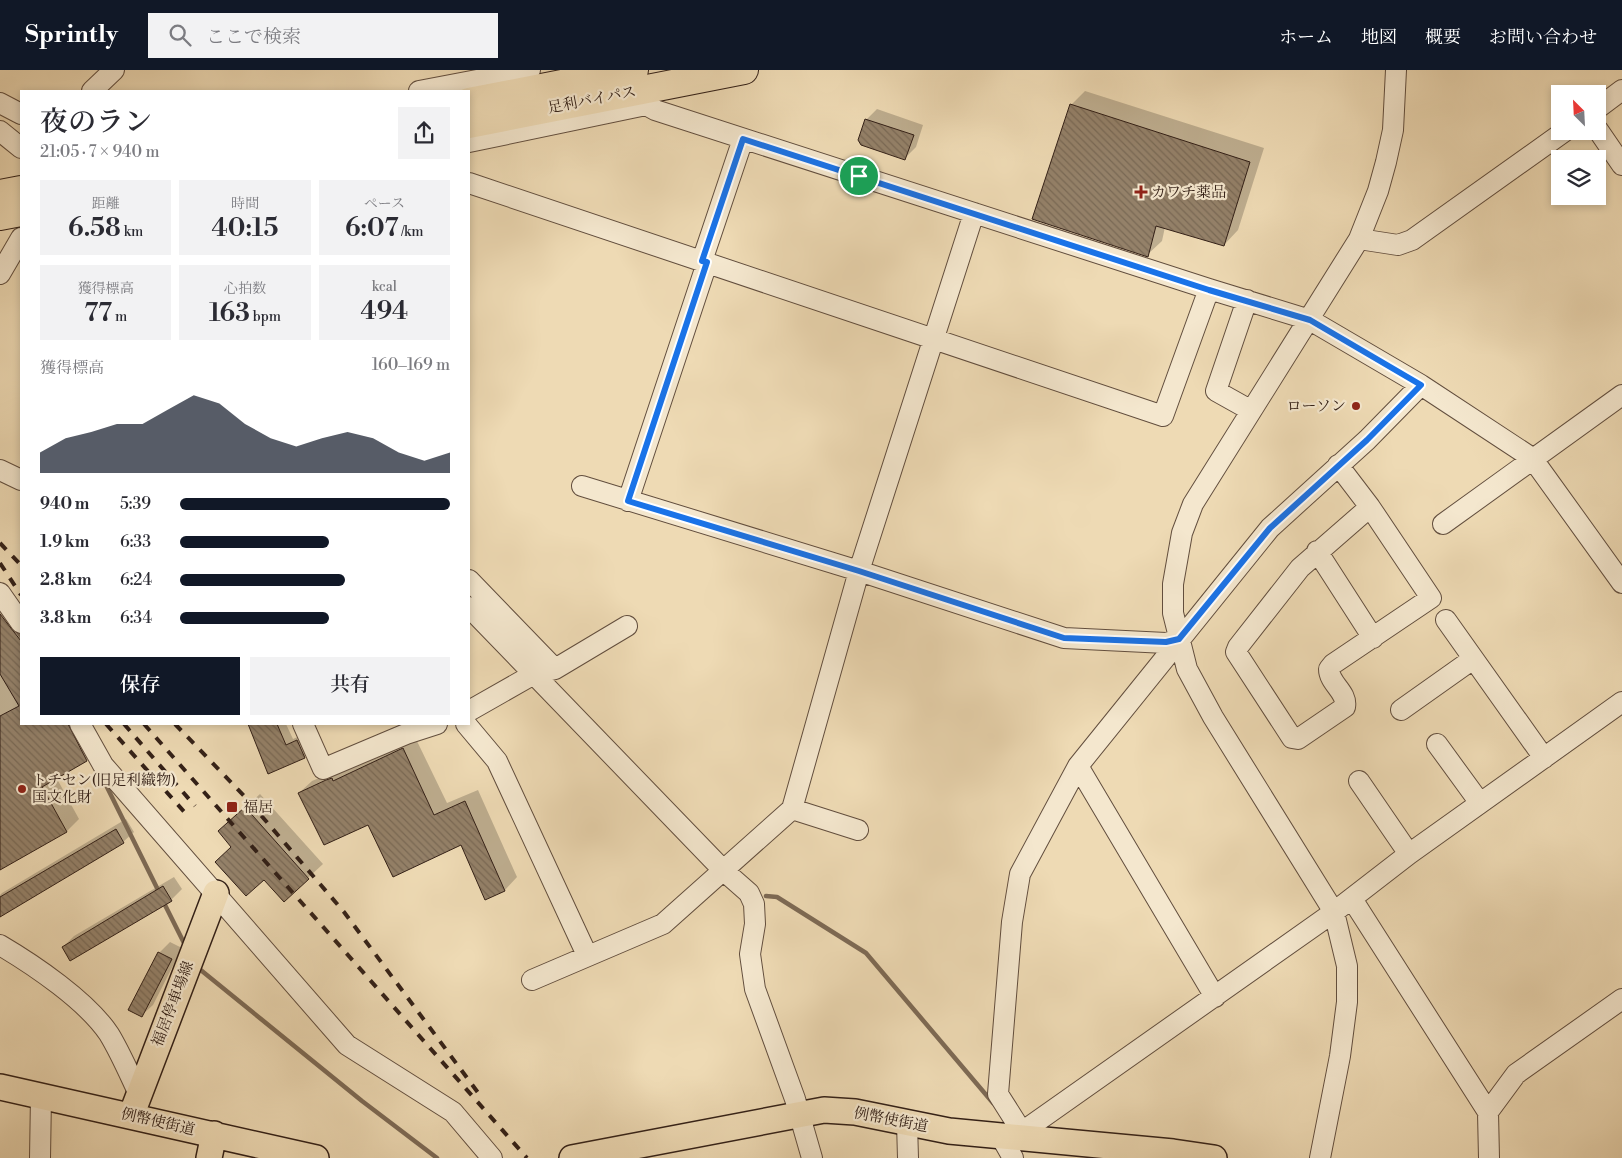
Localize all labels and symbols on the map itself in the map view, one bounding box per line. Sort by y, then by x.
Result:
street label: 足利バイパス [546,82,638,118]
north arrow [1551,85,1606,140]
pin [838,155,880,197]
place label: カワチ薬品 [1151,183,1226,202]
marker: カワチ薬品 [1135,186,1147,198]
place label: ローソン [1287,397,1346,416]
marker: ローソン [1350,400,1362,412]
place label: トチセン(旧足利織物) 国文化財 [32,771,176,807]
marker: トチセン(旧足利織物) 国文化財 [16,783,28,795]
place label: 福居 [243,798,273,817]
marker: 福居 [225,800,239,814]
street label: 福居停車場線 [148,959,198,1049]
street label: 例幣使街道 [119,1104,197,1140]
street label: 例幣使街道 [852,1104,930,1136]

